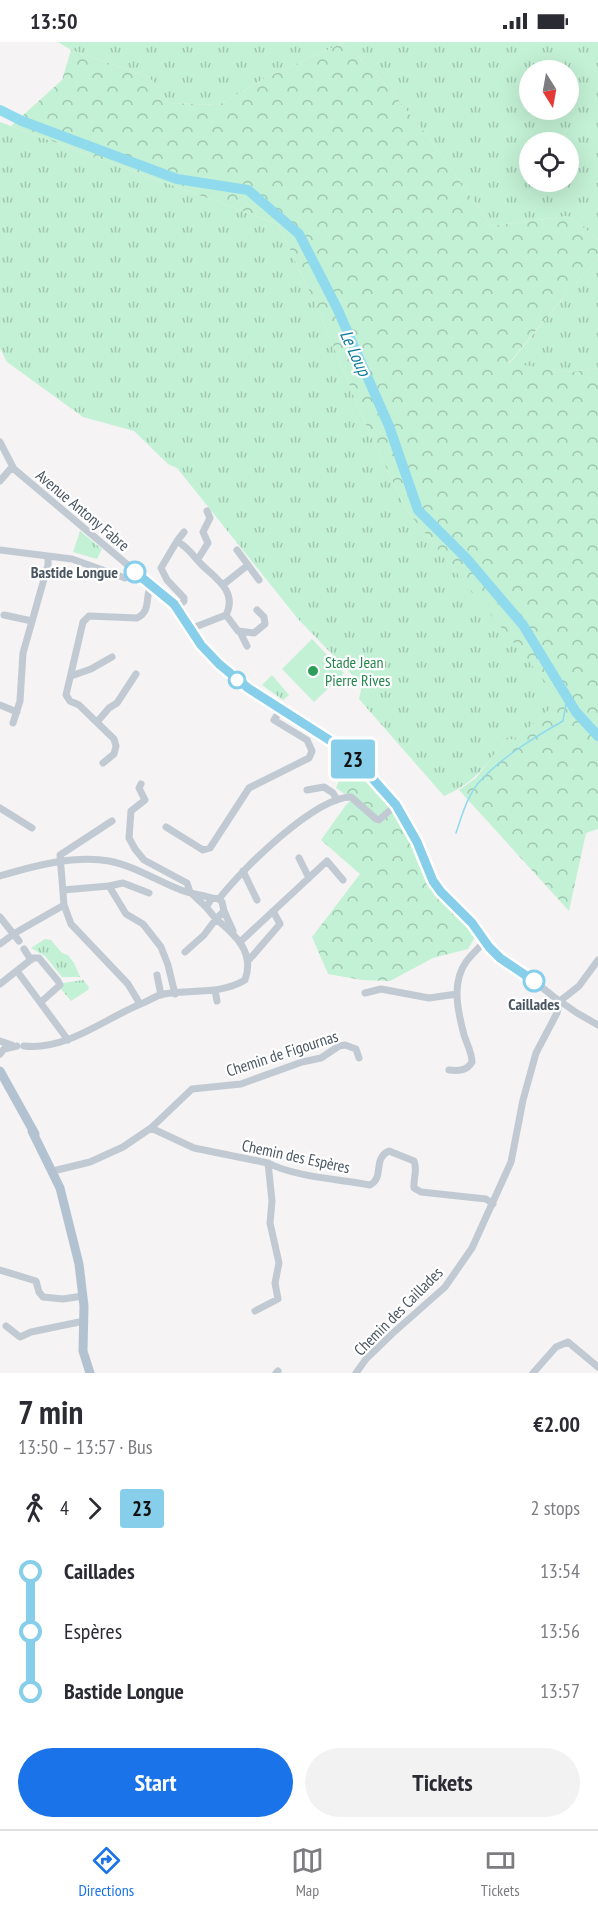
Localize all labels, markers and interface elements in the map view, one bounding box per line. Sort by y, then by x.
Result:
text: 13:50 [30,7,78,35]
north arrow [519,60,579,120]
map controls [519,60,579,192]
button: locate [519,132,579,192]
water label: Le Loup [335,326,377,380]
street label: Avenue Antony Fabre [32,465,134,555]
marker: Bastide Longue [124,561,146,583]
place label: Bastide Longue [31,562,118,582]
place label: Stade Jean Pierre Rives [325,652,390,690]
marker: Stade Jean Pierre Rives [306,664,320,678]
unlabelled marker [228,671,246,689]
line badge: 23 [326,740,380,778]
text: 23 [343,746,363,773]
marker: Caillades [523,970,545,992]
place label: Caillades [508,994,560,1014]
street label: Chemin de Figournas [224,1026,340,1080]
street label: Chemin des Espères [240,1135,352,1177]
street label: Chemin des Caillades [349,1262,447,1360]
text: 7 min [18,1390,83,1433]
text: €2.00 [533,1410,580,1438]
text: 13:50 – 13:57 · Bus [18,1434,153,1460]
icon: walk [18,1492,51,1525]
icon: forward [78,1492,111,1525]
text: 4 [60,1495,69,1521]
text: 23 [132,1495,152,1522]
text: 2 stops [531,1495,580,1521]
text: Caillades [64,1557,135,1585]
text: 13:54 [540,1558,580,1584]
text: Espères [64,1617,122,1645]
text: 13:56 [540,1618,580,1644]
text: Bastide Longue [64,1677,184,1705]
text: 13:57 [540,1678,580,1704]
button: Start [18,1748,293,1817]
button: Tickets [305,1748,580,1817]
tab: Directions [78,1844,134,1900]
tab: Map [291,1844,324,1900]
tab: Tickets [481,1844,520,1900]

